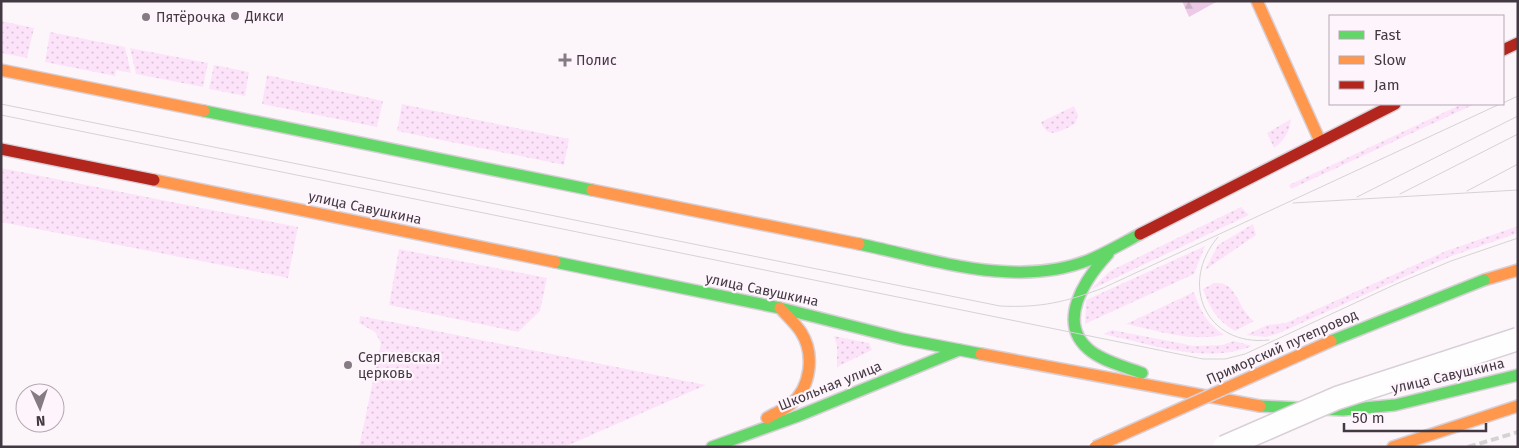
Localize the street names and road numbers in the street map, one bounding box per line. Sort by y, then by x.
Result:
street label: улица Савушкина [307,188,423,228]
street label: улица Савушкина [704,270,820,310]
street label: Приморский путепровод [1204,306,1360,388]
street label: улица Савушкина [1390,355,1506,397]
street label: Школьная улица [776,358,884,414]

